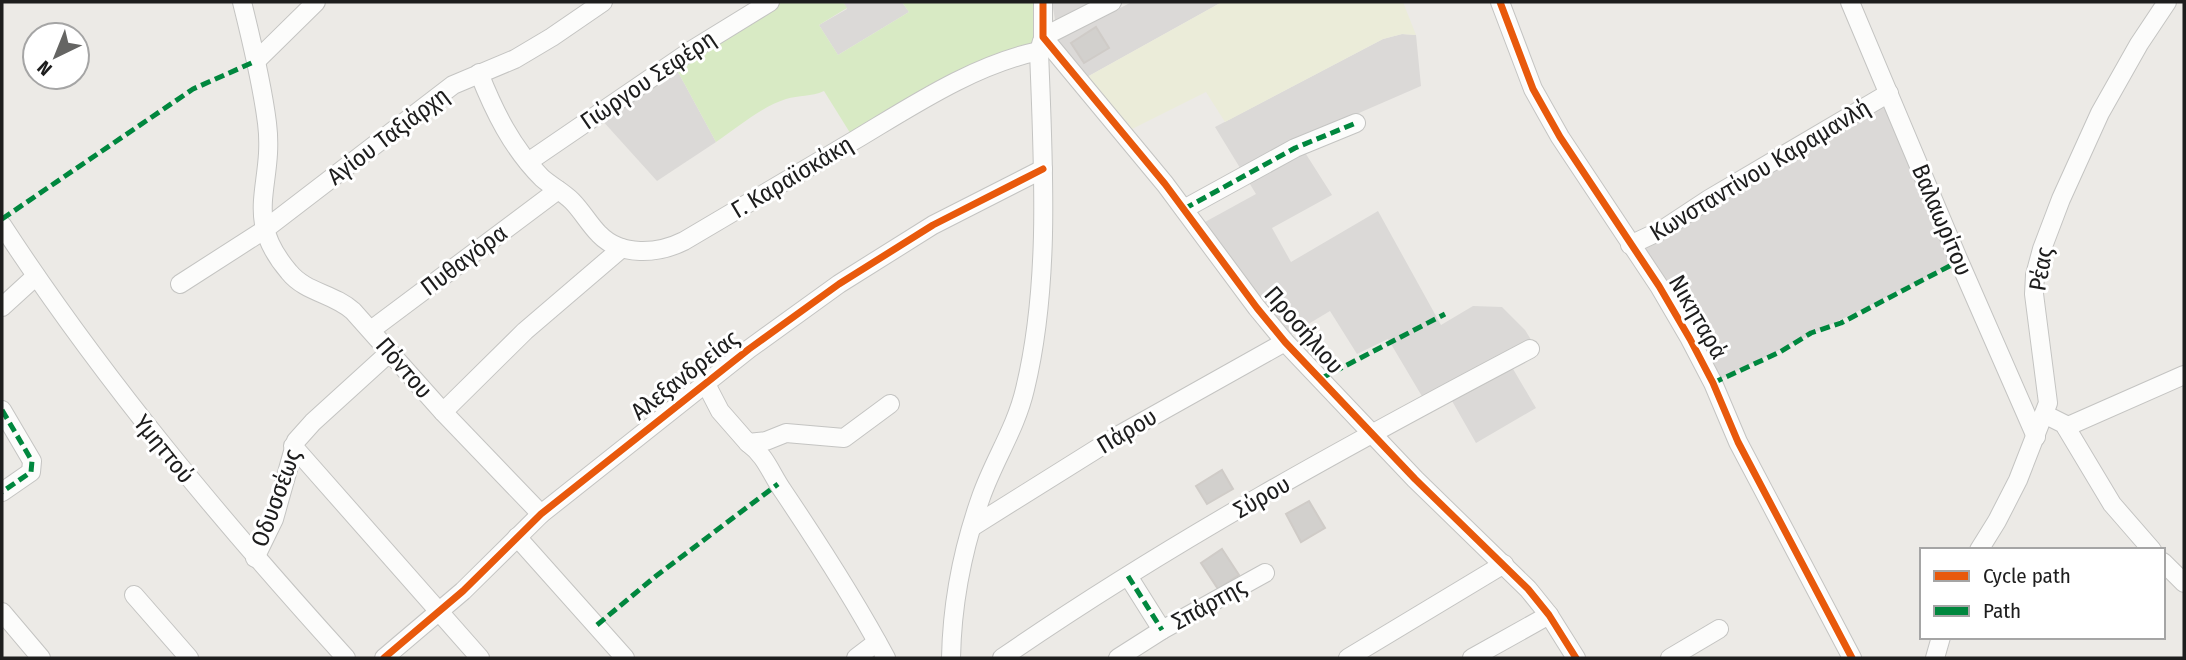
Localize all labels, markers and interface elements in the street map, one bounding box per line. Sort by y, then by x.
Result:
north arrow [21,21,91,91]
street label: Γιώργου Σεφέρη [575,25,721,135]
text: N [33,56,57,80]
street label: Αγίου Ταξιάρχη [322,81,454,191]
street label: Κωνσταντίνου Καραμανλή [1645,93,1875,247]
street label: Γ. Καραϊσκάκη [726,130,858,224]
street label: Βαλαωρίτου [1906,160,1978,280]
street label: Πυθαγόρα [415,219,513,301]
street label: Ρέας [2023,245,2059,293]
street label: Νικηταρά [1663,270,1733,364]
street label: Προσήλιου [1258,281,1350,379]
street label: Αλεξανδρείας [626,324,744,426]
street label: Πόντου [370,332,438,404]
street label: Πάρου [1092,402,1162,460]
street label: Υμηττού [128,409,200,489]
street label: Οδυσσέως [245,445,307,551]
street label: Σύρου [1229,470,1295,524]
legend [1920,548,2165,639]
text: Cycle path [1983,563,2071,589]
street label: Σπάρτης [1167,572,1251,636]
text: Path [1983,598,2021,624]

